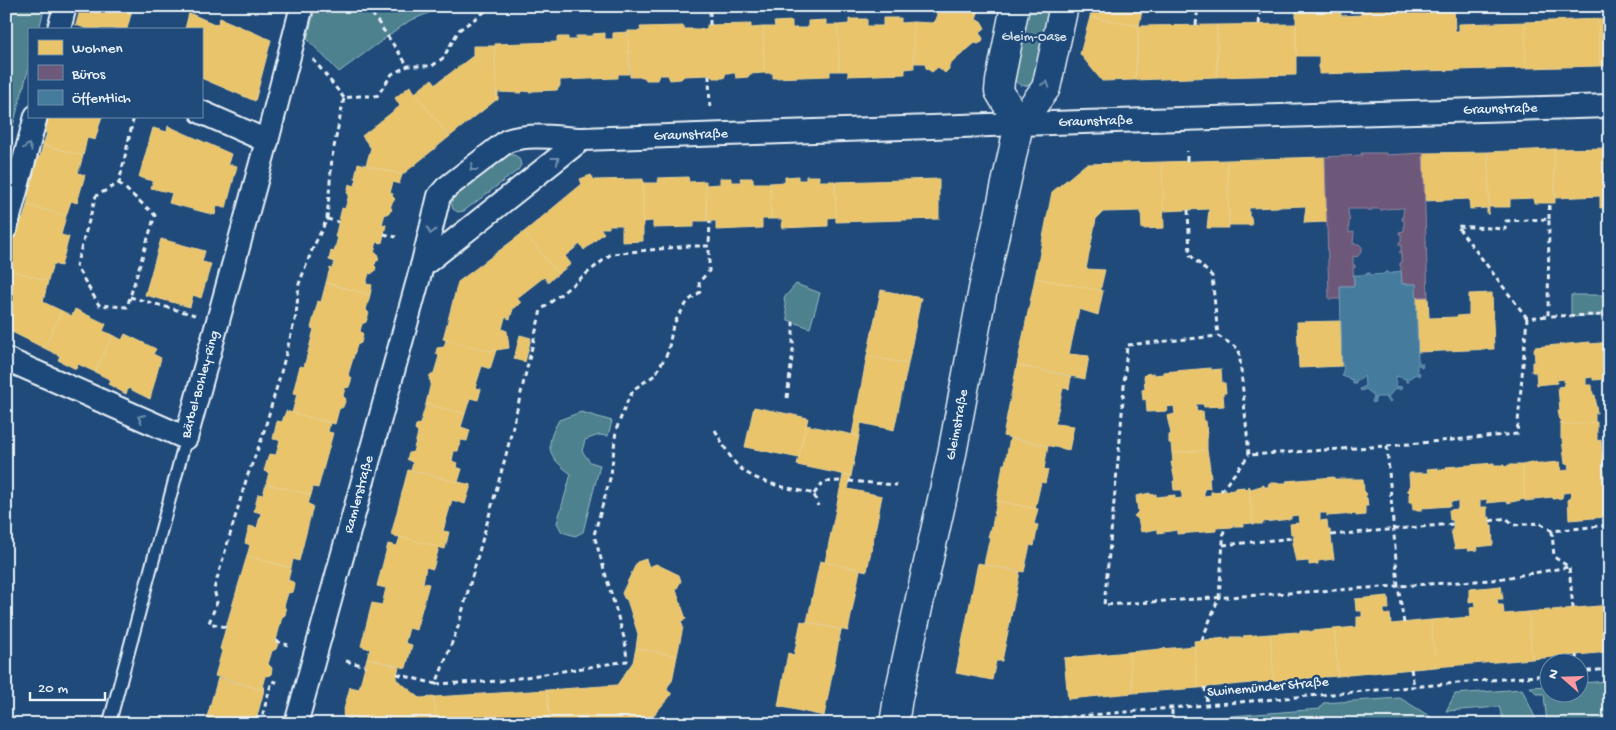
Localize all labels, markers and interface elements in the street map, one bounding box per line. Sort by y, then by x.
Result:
legend [28,28,202,118]
park label: Gleim-Oase [1001,29,1067,46]
text: Wohnen [72,40,123,58]
text: Büros [71,66,106,84]
one-way arrow [1040,80,1050,89]
text: Öffentlich [72,90,131,108]
street label: Graunstraße [1463,100,1538,119]
street label: Graunstraße [1058,112,1134,131]
street label: Graunstraße [653,125,729,145]
one-way arrow [22,143,32,151]
one-way arrow [550,157,559,165]
one-way arrow [470,162,479,170]
one-way arrow [426,226,437,235]
street label: Bärbel-Bohley-Ring [178,329,223,441]
street label: Gleimstraße [942,387,973,461]
one-way arrow [137,414,146,425]
street label: Ramlerstraße [340,453,378,535]
north arrow [1538,652,1588,702]
text: N [1545,667,1564,682]
scale bar [30,670,105,702]
street label: Swinemünder Straße [1207,674,1330,702]
text: 20 m [38,680,68,698]

